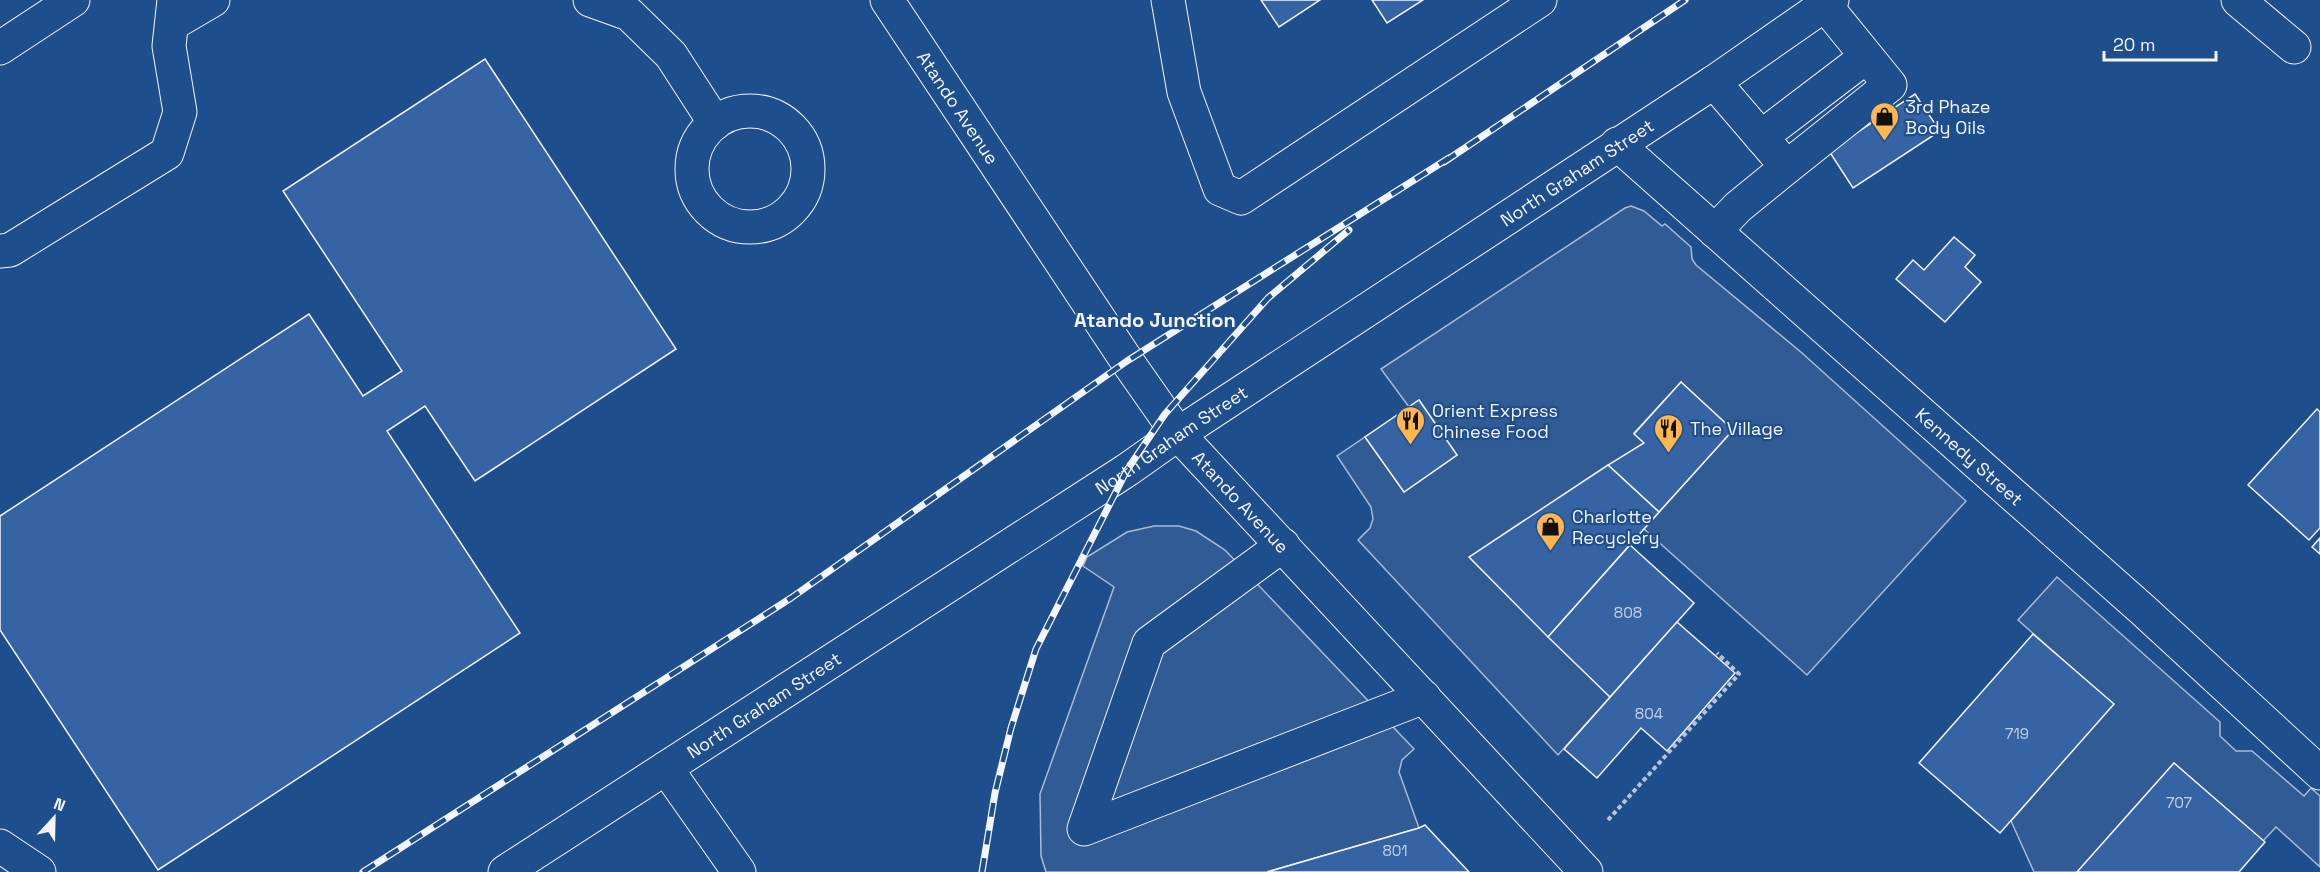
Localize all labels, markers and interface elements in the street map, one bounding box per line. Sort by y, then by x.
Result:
scale bar [2104,24,2216,62]
text: 20 m [2113,33,2156,56]
street label: Atando Avenue [912,46,1004,168]
place label: 3rd Phaze Body Oils [1905,95,1990,139]
shop icon: 3rd Phaze Body Oils [1868,100,1900,142]
street label: North Graham Street [1496,113,1658,231]
district label: Atando Junction [1074,307,1236,333]
street label: North Graham Street [1090,380,1252,499]
place label: Orient Express Chinese Food [1432,399,1558,443]
street label: Kennedy Street [1911,403,2028,510]
restaurant icon: Orient Express Chinese Food [1395,404,1427,446]
restaurant icon: The Village [1653,412,1685,454]
place label: The Village [1690,417,1783,440]
street label: Atando Avenue [1188,446,1294,558]
place label: Charlotte Recyclery [1572,505,1659,549]
shop icon: Charlotte Recyclery [1535,510,1567,552]
house number: 808 [1614,603,1642,622]
street label: North Graham Street [682,647,845,763]
house number: 804 [1635,704,1663,723]
house number: 719 [2005,724,2029,743]
north arrow [24,788,84,848]
text: N [51,793,68,816]
house number: 707 [2166,793,2192,812]
house number: 801 [1382,841,1408,860]

